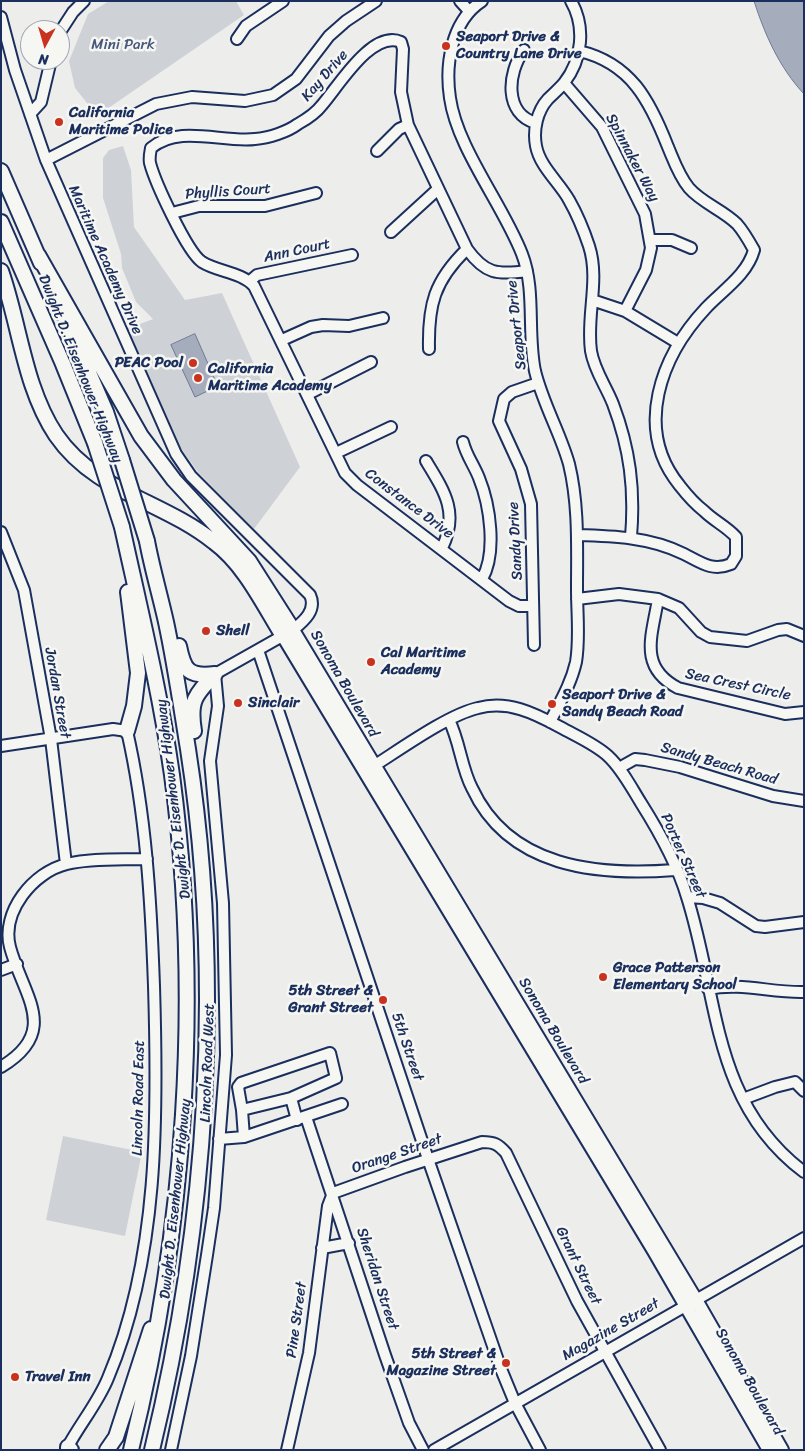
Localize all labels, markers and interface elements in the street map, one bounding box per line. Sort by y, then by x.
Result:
north arrow [20,20,70,70]
place label: Seaport Drive & Country Lane Drive [456,28,582,63]
park label: Mini Park [91,36,155,54]
marker: Seaport Drive & Country Lane Drive [440,40,452,52]
text: N [37,46,50,72]
street label: Kay Drive [298,47,352,105]
place label: California Maritime Police [69,104,173,139]
street label: Spinnaker Way [601,111,663,205]
marker: California Maritime Police [53,116,65,128]
street label: Phyllis Court [184,180,272,204]
street label: Maritime Academy Drive [64,183,146,337]
street label: Ann Court [262,235,332,267]
street label: Dwight D. Eisenhower Highway [34,272,126,466]
street label: Seaport Drive [503,279,531,371]
place label: PEAC Pool [115,354,183,372]
marker: PEAC Pool [187,357,199,369]
place label: California Maritime Academy [208,360,332,395]
marker: California Maritime Academy [192,372,204,384]
street label: Constance Drive [361,465,457,543]
street label: Sandy Drive [505,501,527,581]
place label: Shell [216,622,250,640]
marker: Shell [200,625,212,637]
street label: Sonoma Boulevard [306,627,382,741]
place label: Cal Maritime Academy [381,644,466,679]
street label: Jordan Street [40,646,74,740]
marker: Cal Maritime Academy [365,656,377,668]
street label: Sea Crest Circle [683,665,793,705]
place label: Seaport Drive & Sandy Beach Road [562,686,683,721]
place label: Sinclair [248,694,299,712]
marker: Sinclair [232,697,244,709]
street label: Dwight D. Eisenhower Highway [153,698,195,900]
marker: Seaport Drive & Sandy Beach Road [546,698,558,710]
street label: Sandy Beach Road [659,739,779,789]
street label: Porter Street [656,811,710,901]
place label: Grace Patterson Elementary School [613,959,737,994]
marker: Grace Patterson Elementary School [597,971,609,983]
street label: Sonoma Boulevard [514,975,592,1087]
place label: 5th Street & Grant Street [288,982,373,1017]
marker: 5th Street & Grant Street [377,994,389,1006]
street label: Lincoln Road West [197,1003,219,1123]
street label: 5th Street [387,1010,427,1084]
street label: Lincoln Road East [129,1040,149,1156]
street label: Dwight D. Eisenhower Highway [157,1098,195,1300]
street label: Orange Street [350,1130,444,1178]
street label: Grant Street [551,1224,605,1308]
street label: Sheridan Street [352,1226,402,1332]
street label: Pine Street [283,1281,311,1359]
street label: Magazine Street [559,1295,663,1365]
street label: Sonoma Boulevard [711,1325,787,1439]
place label: 5th Street & Magazine Street [387,1345,496,1380]
marker: 5th Street & Magazine Street [500,1357,512,1369]
place label: Travel Inn [25,1368,91,1386]
marker: Travel Inn [9,1371,21,1383]

